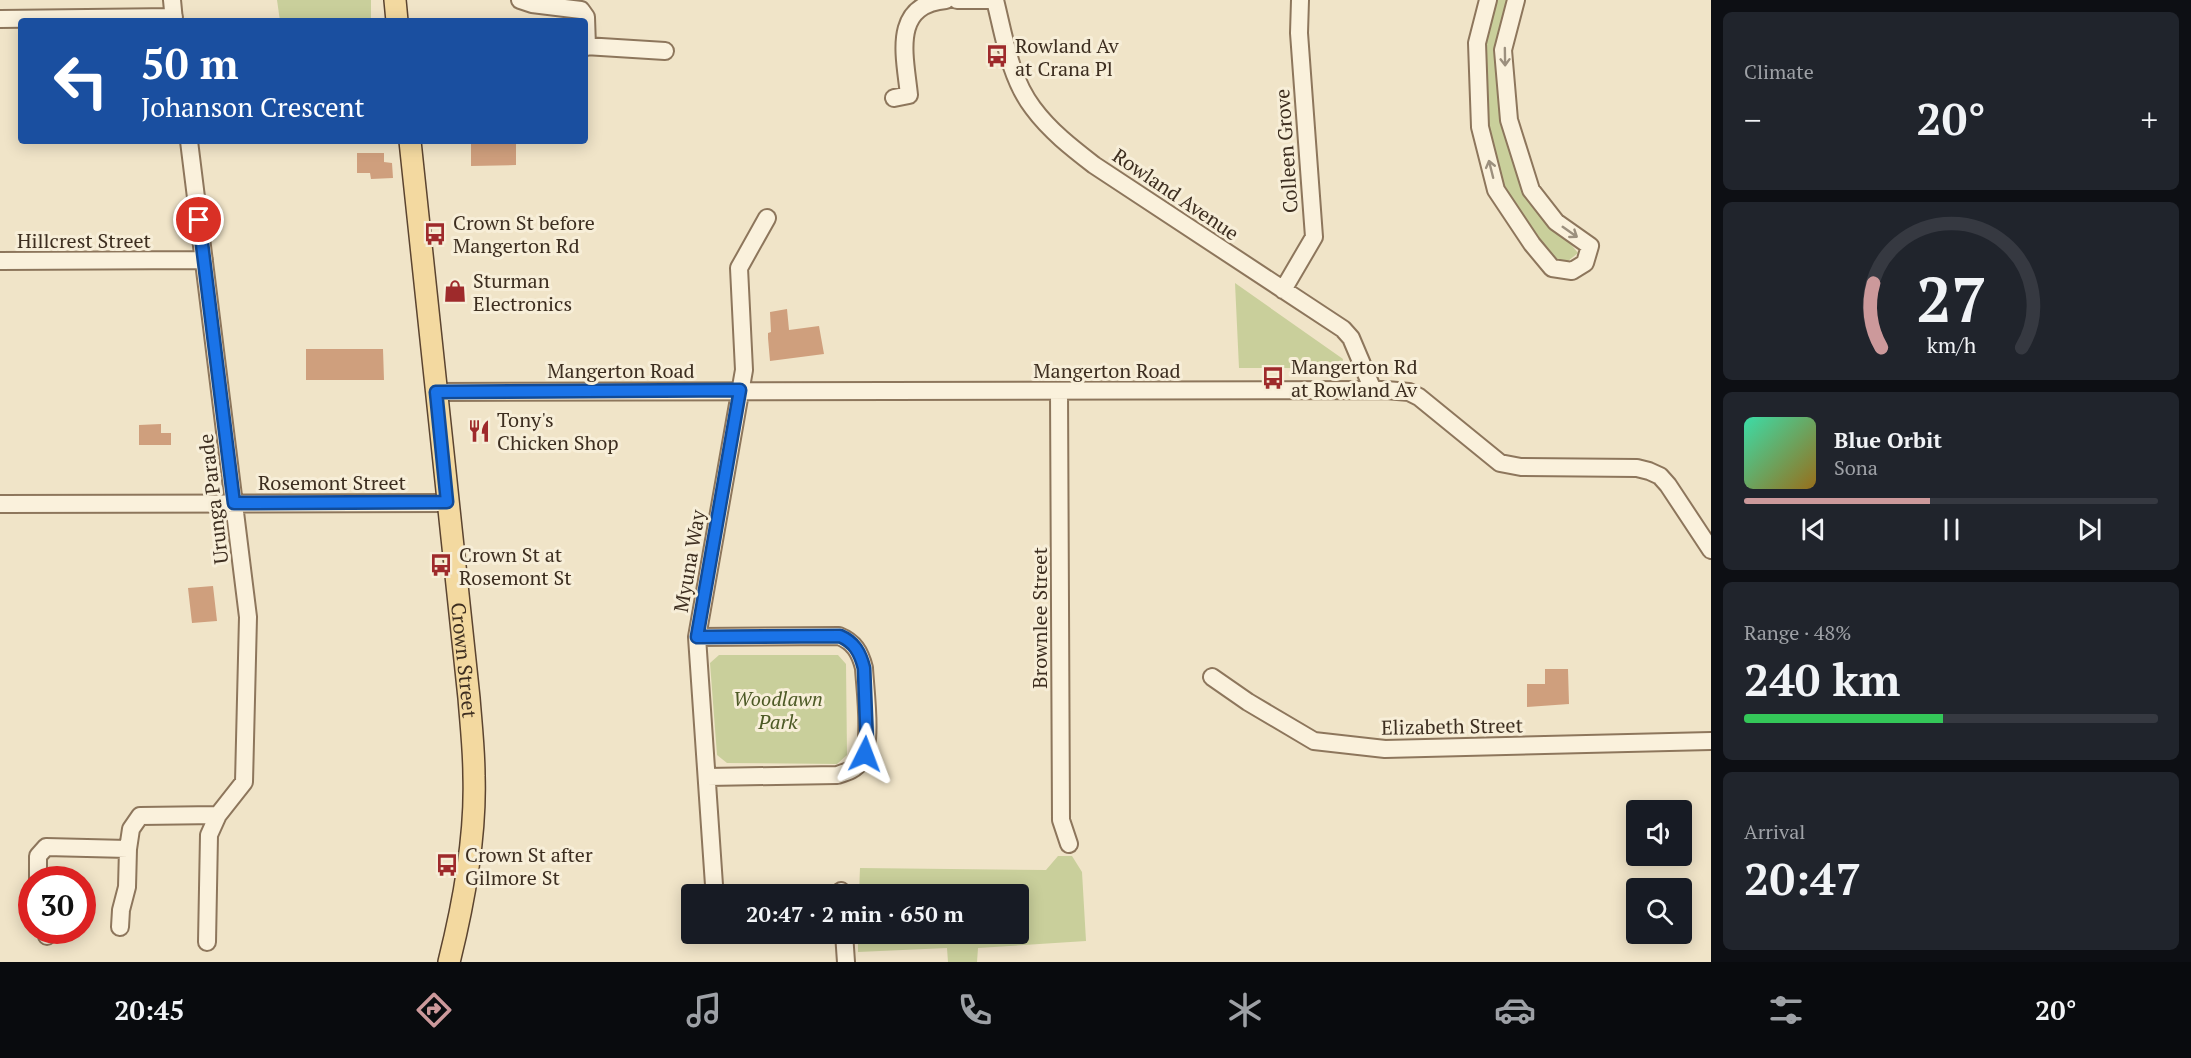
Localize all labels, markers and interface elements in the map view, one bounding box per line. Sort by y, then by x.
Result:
place label: Rowland Av at Crana Pl [1015,32,1120,82]
text: 50 m [141,35,239,91]
icon: left [42,42,120,120]
bus stop icon: Rowland Av at Crana Pl [984,43,1010,69]
one-way arrow [1499,47,1510,66]
text: Climate [1744,58,1814,85]
street label: Colleen Grove [1268,88,1304,214]
text: 20° [1916,88,1986,148]
text: Johanson Crescent [141,89,365,125]
text: − [1744,98,1762,141]
text: + [2140,98,2158,141]
street label: Rowland Avenue [1108,142,1244,246]
one-way arrow [1484,160,1496,179]
pin [173,194,224,245]
icon: arrive [182,203,215,236]
place label: Crown St before Mangerton Rd [453,209,595,259]
bus stop icon: Crown St before Mangerton Rd [422,221,448,247]
one-way arrow [1562,226,1578,238]
street label: Hillcrest Street [17,227,152,254]
text: 27 [1916,257,1986,340]
place label: Sturman Electronics [473,267,572,317]
shop icon: Sturman Electronics [442,278,468,304]
text: km/h [1926,331,1976,359]
place label: Mangerton Rd at Rowland Av [1291,353,1418,403]
street label: Mangerton Road [547,357,695,384]
street label: Mangerton Road [1033,357,1181,384]
bus stop icon: Mangerton Rd at Rowland Av [1260,365,1286,391]
place label: Tony's Chicken Shop [497,406,619,456]
restaurant icon: Tony's Chicken Shop [466,418,492,444]
text: Blue Orbit [1834,425,1942,454]
street label: Urunga Parade [192,432,234,566]
text: Sona [1834,454,1878,481]
street label: Rosemont Street [258,469,407,496]
street label: Myuna Way [667,507,711,614]
icon: previous [1797,513,1830,546]
icon: pause [1935,513,1968,546]
icon: next [2073,513,2106,546]
place label: Crown St at Rosemont St [459,541,572,591]
street label: Brownlee Street [1026,547,1053,689]
bus stop icon: Crown St at Rosemont St [428,552,454,578]
street label: Crown Street [445,601,484,720]
text: Range · 48% [1744,619,1851,646]
text: 240 km [1744,649,1900,709]
park label: Woodlawn Park [733,685,823,735]
street label: Elizabeth Street [1381,711,1524,741]
position arrow [833,722,897,786]
map controls [1626,800,1692,944]
button: sound [1626,800,1692,866]
text: Arrival [1744,818,1805,845]
place label: Crown St after Gilmore St [465,841,593,891]
text: 20:47 [1744,848,1861,908]
bus stop icon: Crown St after Gilmore St [434,852,460,878]
speed limit sign: 30 [18,866,96,944]
button: search [1626,878,1692,944]
text: 20:47 · 2 min · 650 m [746,899,964,928]
icon: directions [413,989,455,1031]
icon: music [683,989,725,1031]
icon: phone [954,989,996,1031]
icon: climate [1224,989,1266,1031]
icon: car [1494,989,1536,1031]
icon: filters [1765,989,1807,1031]
text: 20:45 [114,992,184,1028]
text: 20° [2035,992,2077,1028]

